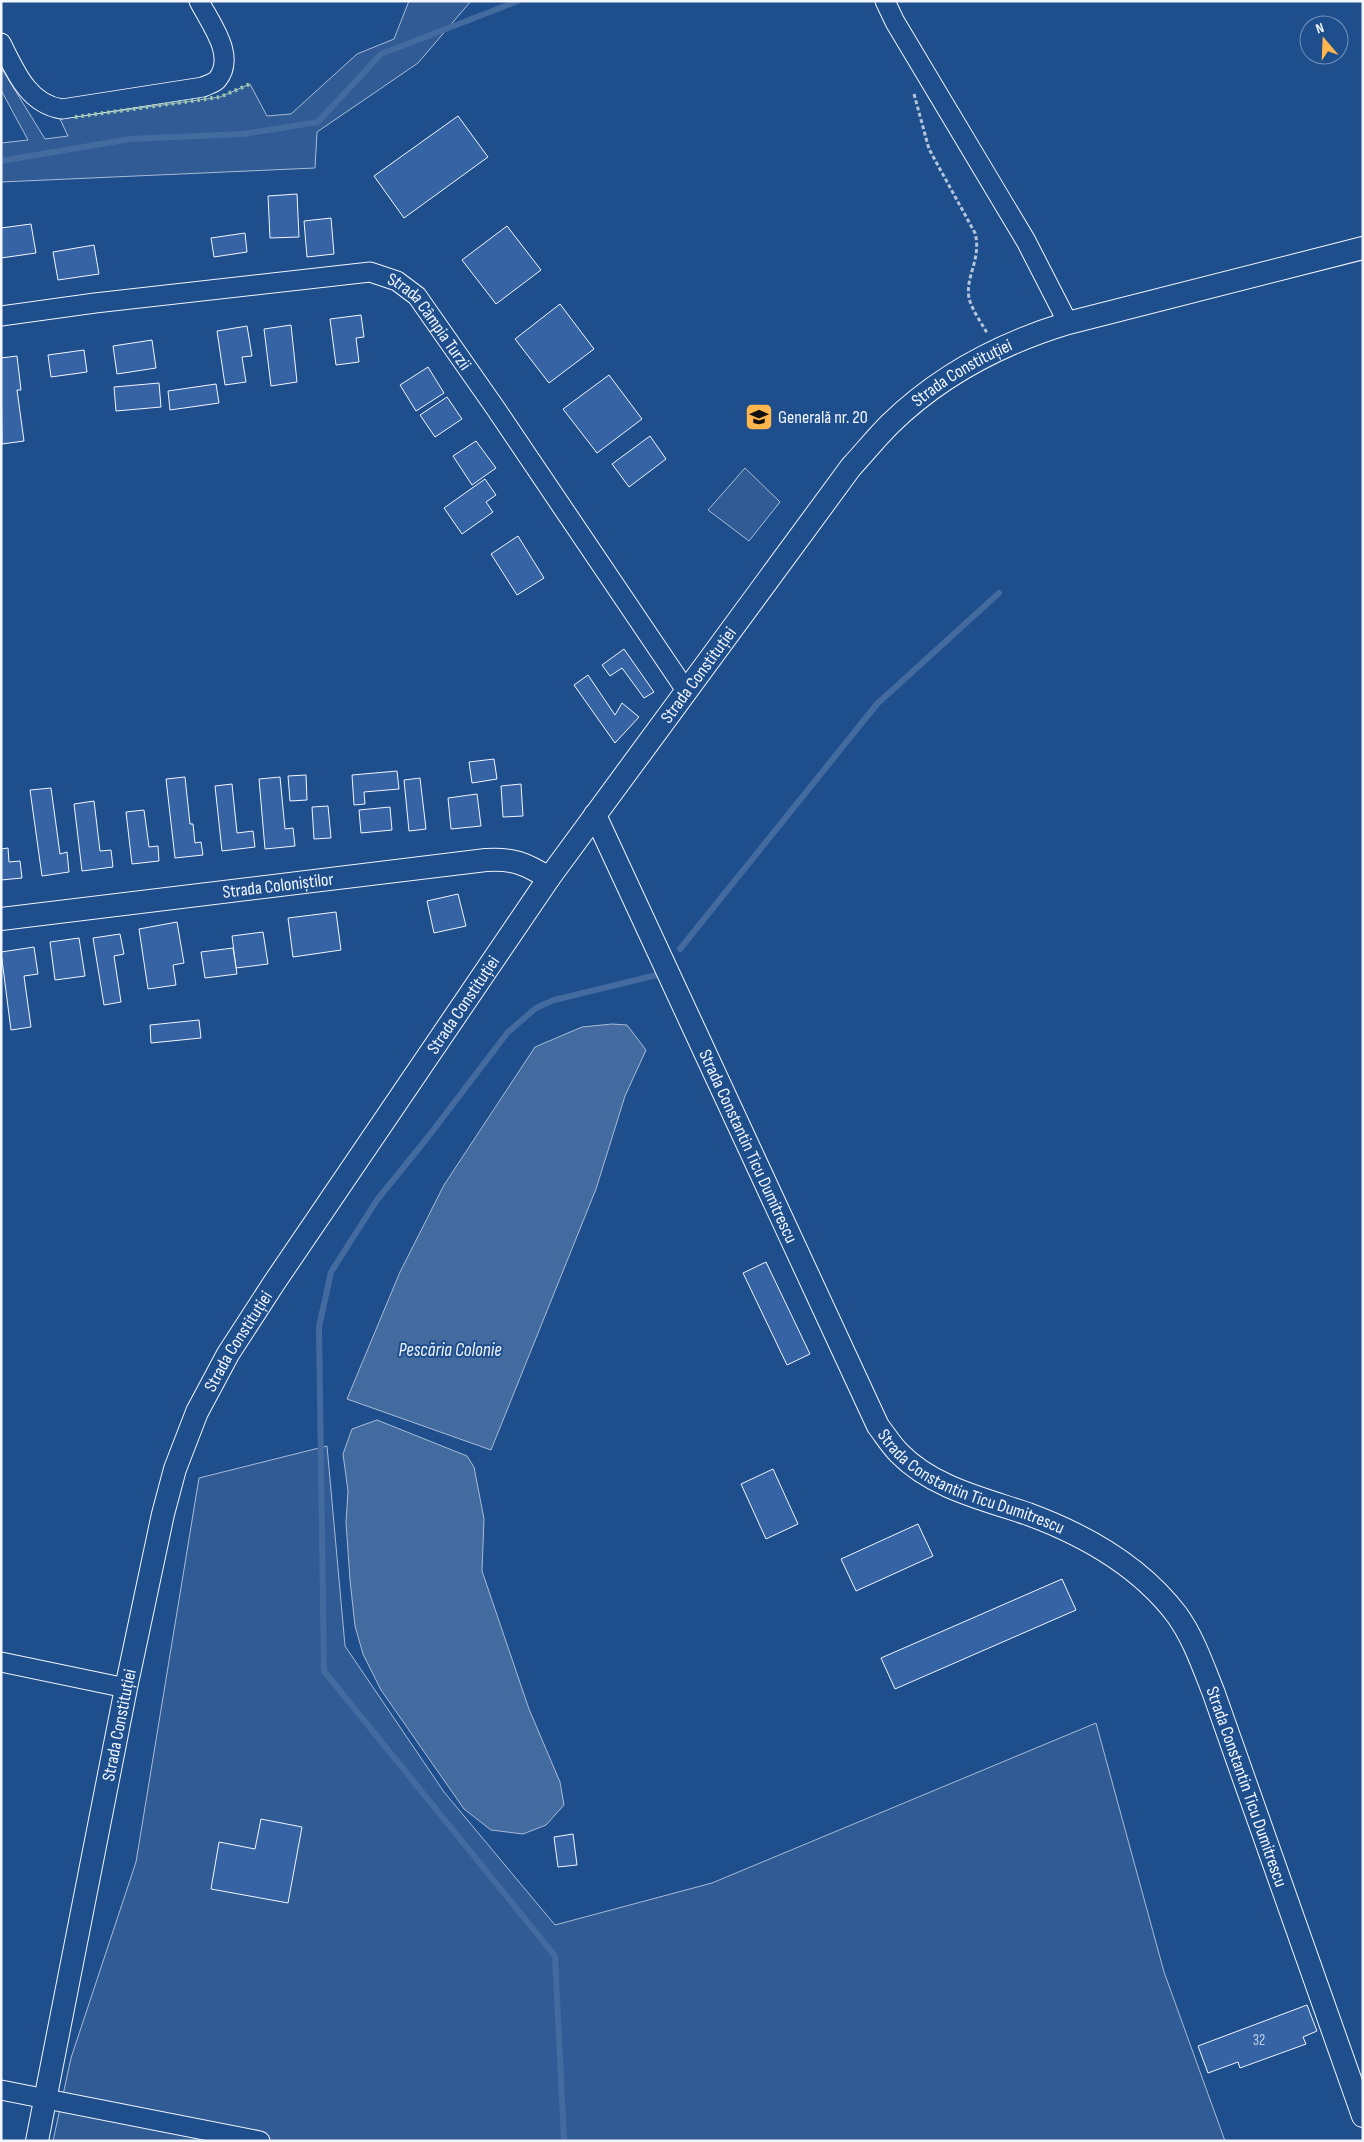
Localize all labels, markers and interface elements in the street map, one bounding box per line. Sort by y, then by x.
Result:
north arrow [1299,15,1349,65]
text: N [1314,19,1326,37]
street label: Strada Câmpia Turzii [385,268,476,374]
street label: Strada Constituției [907,334,1015,411]
school or university icon: Generală nr. 20 [744,402,774,432]
place label: Generală nr. 20 [778,407,868,428]
street label: Strada Constituției [656,623,740,727]
street label: Strada Coloniștilor [221,868,335,902]
street label: Strada Constituției [422,952,504,1058]
street label: Strada Constantin Ticu Dumitrescu [695,1046,802,1246]
street label: Strada Constituției [199,1287,277,1395]
water label: Pescăria Colonie [398,1339,502,1362]
street label: Strada Constantin Ticu Dumitrescu [873,1425,1068,1538]
street label: Strada Constituției [97,1667,140,1783]
street label: Strada Constantin Ticu Dumitrescu [1202,1683,1292,1890]
house number: 32 [1253,2031,1265,2050]

